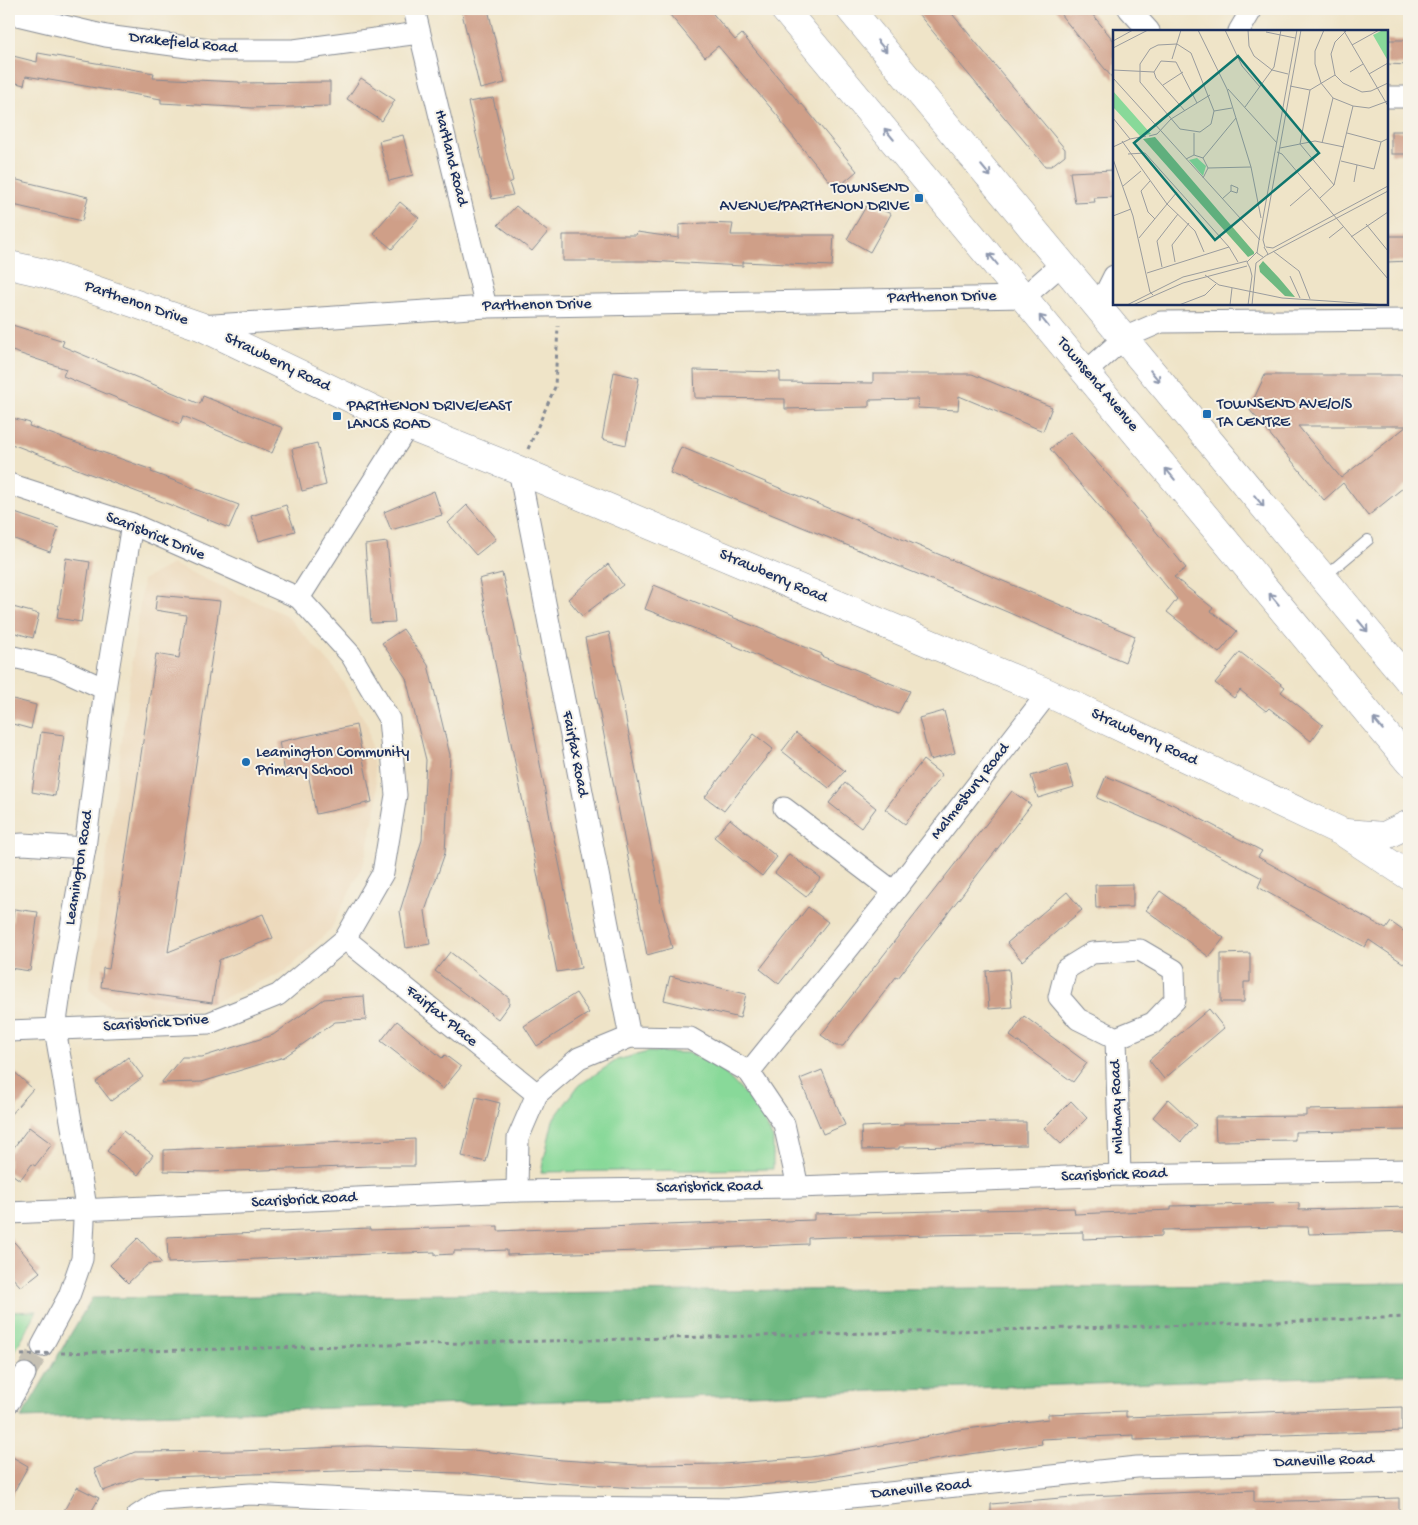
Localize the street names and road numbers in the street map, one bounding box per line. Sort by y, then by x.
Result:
street label: Drakefield Road [127,29,240,59]
street label: Hartland Road [429,108,472,210]
street label: Parthenon Drive [80,277,191,331]
street label: Parthenon Drive [886,288,997,308]
street label: Parthenon Drive [481,296,592,316]
street label: Strawberry Road [221,329,335,398]
street label: Townsend Avenue [1051,333,1143,437]
street label: Scarisbrick Drive [102,508,208,566]
street label: Strawberry Road [716,546,831,609]
street label: Strawberry Road [1088,705,1202,772]
street label: Fairfax Road [556,708,592,800]
street label: Malmesbury Road [927,739,1016,844]
street label: Leamington Road [62,808,99,927]
street label: Fairfax Place [400,982,481,1052]
street label: Scarisbrick Drive [103,1011,210,1037]
street label: Mildmay Road [1107,1058,1129,1154]
street label: Scarisbrick Road [1061,1165,1169,1187]
street label: Scarisbrick Road [656,1178,764,1198]
street label: Scarisbrick Road [251,1189,359,1213]
street label: Daneville Road [1273,1451,1376,1473]
street label: Daneville Road [869,1475,973,1505]

